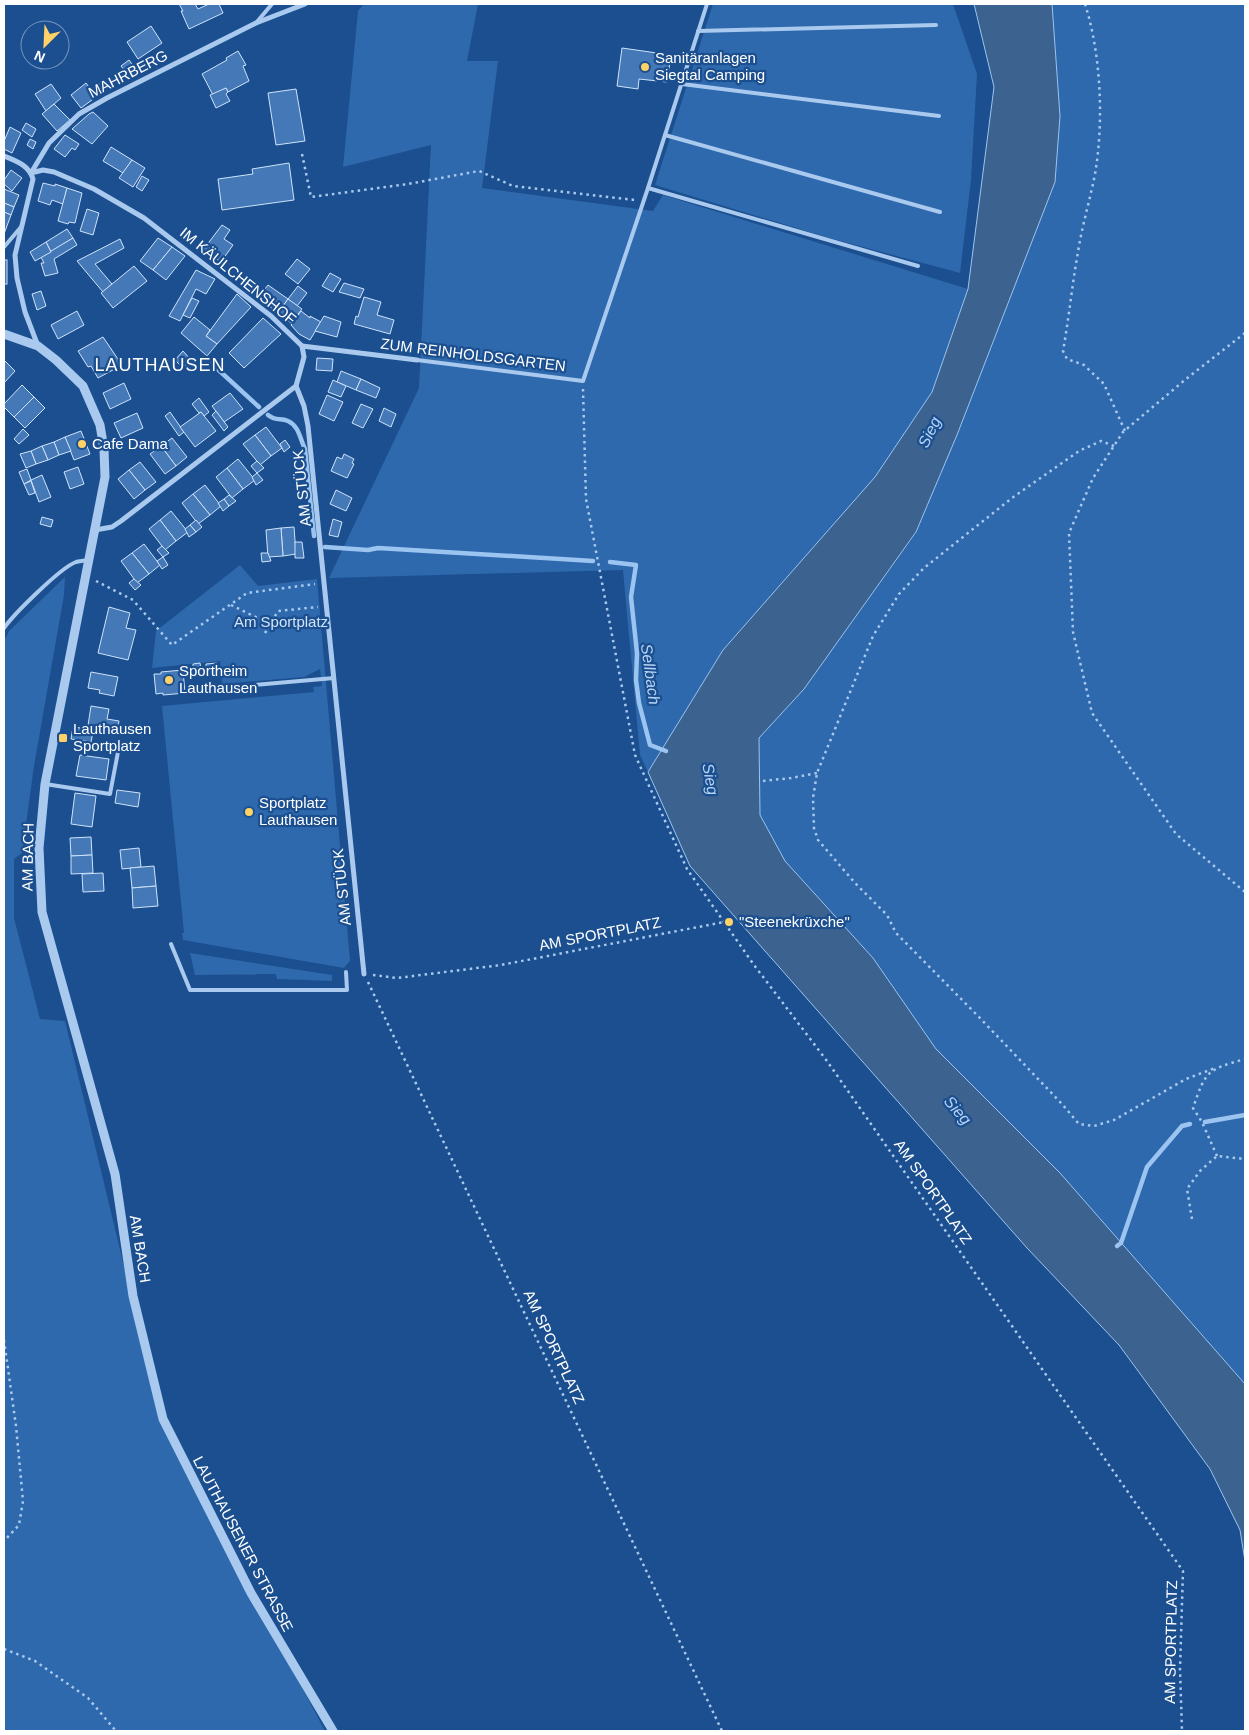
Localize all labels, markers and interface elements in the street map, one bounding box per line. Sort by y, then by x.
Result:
north arrow [20,20,70,70]
street label: MAHRBERG [85,46,170,101]
text: N [32,48,48,66]
place label: Sanitäranlagen Siegtal Camping [655,49,765,83]
marker: Sanitäranlagen Siegtal Camping [639,61,651,73]
street label: IM KÄULCHENSHOF [177,224,300,328]
street label: ZUM REINHOLDSGARTEN [380,335,567,374]
district label: LAUTHAUSEN [94,355,226,375]
water label: Sieg [915,414,944,450]
place label: Cafe Dama [92,435,169,452]
marker: Cafe Dama [76,438,88,450]
street label: AM STÜCK [289,449,314,527]
park label: Am Sportplatz [234,613,328,630]
water label: Sellbach [638,642,663,706]
place label: Sportheim Lauthausen [179,662,257,696]
marker: Sportheim Lauthausen [163,674,175,686]
place label: Lauthausen Sportplatz [73,720,151,754]
marker: Lauthausen Sportplatz [57,732,69,744]
water label: Sieg [699,762,722,796]
place label: Sportplatz Lauthausen [259,794,337,828]
marker: Sportplatz Lauthausen [243,806,255,818]
street label: AM BACH [18,823,37,891]
street label: AM STÜCK [329,848,354,926]
street label: AM SPORTPLATZ [538,913,662,954]
place label: "Steenekrüxche" [739,913,850,930]
marker: "Steenekrüxche" [723,916,735,928]
water label: Sieg [941,1093,975,1128]
street label: AM SPORTPLATZ [891,1136,976,1247]
street label: AM BACH [127,1214,154,1284]
street label: AM SPORTPLATZ [521,1287,588,1406]
street label: LAUTHAUSENER STRASSE [190,1453,297,1634]
street label: AM SPORTPLATZ [1161,1580,1180,1704]

